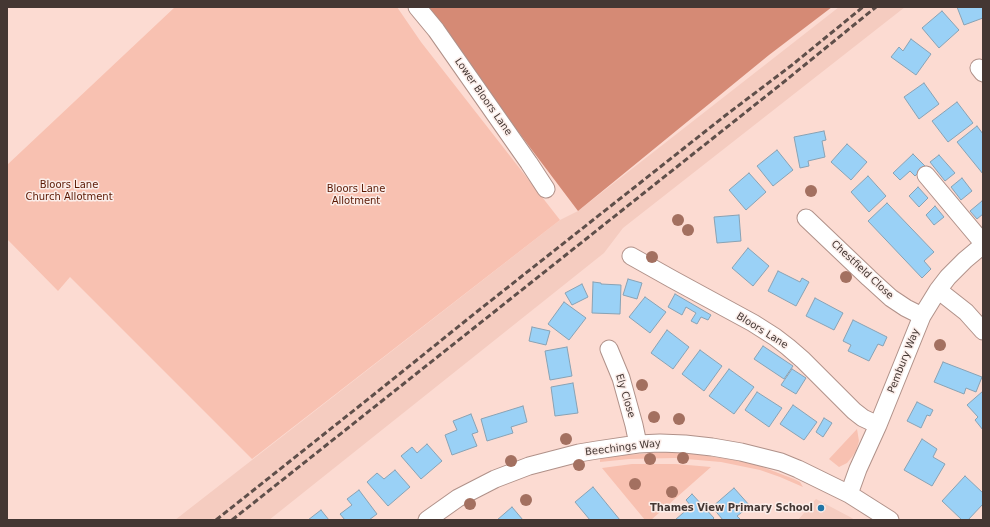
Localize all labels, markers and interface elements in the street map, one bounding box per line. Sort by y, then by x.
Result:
street label: Lower Bloors Lane [452,56,514,138]
park label: Bloors Lane Church Allotment [25,179,113,202]
park label: Bloors Lane Allotment [327,183,385,206]
street label: Chestfield Close [828,238,896,302]
street label: Bloors Lane [734,310,790,352]
street label: Pembury Way [886,327,922,395]
street label: Ely Close [613,373,637,419]
street label: Beechings Way [584,437,662,459]
place label: Thames View Primary School [650,502,813,514]
marker: Thames View Primary School [816,503,826,513]

